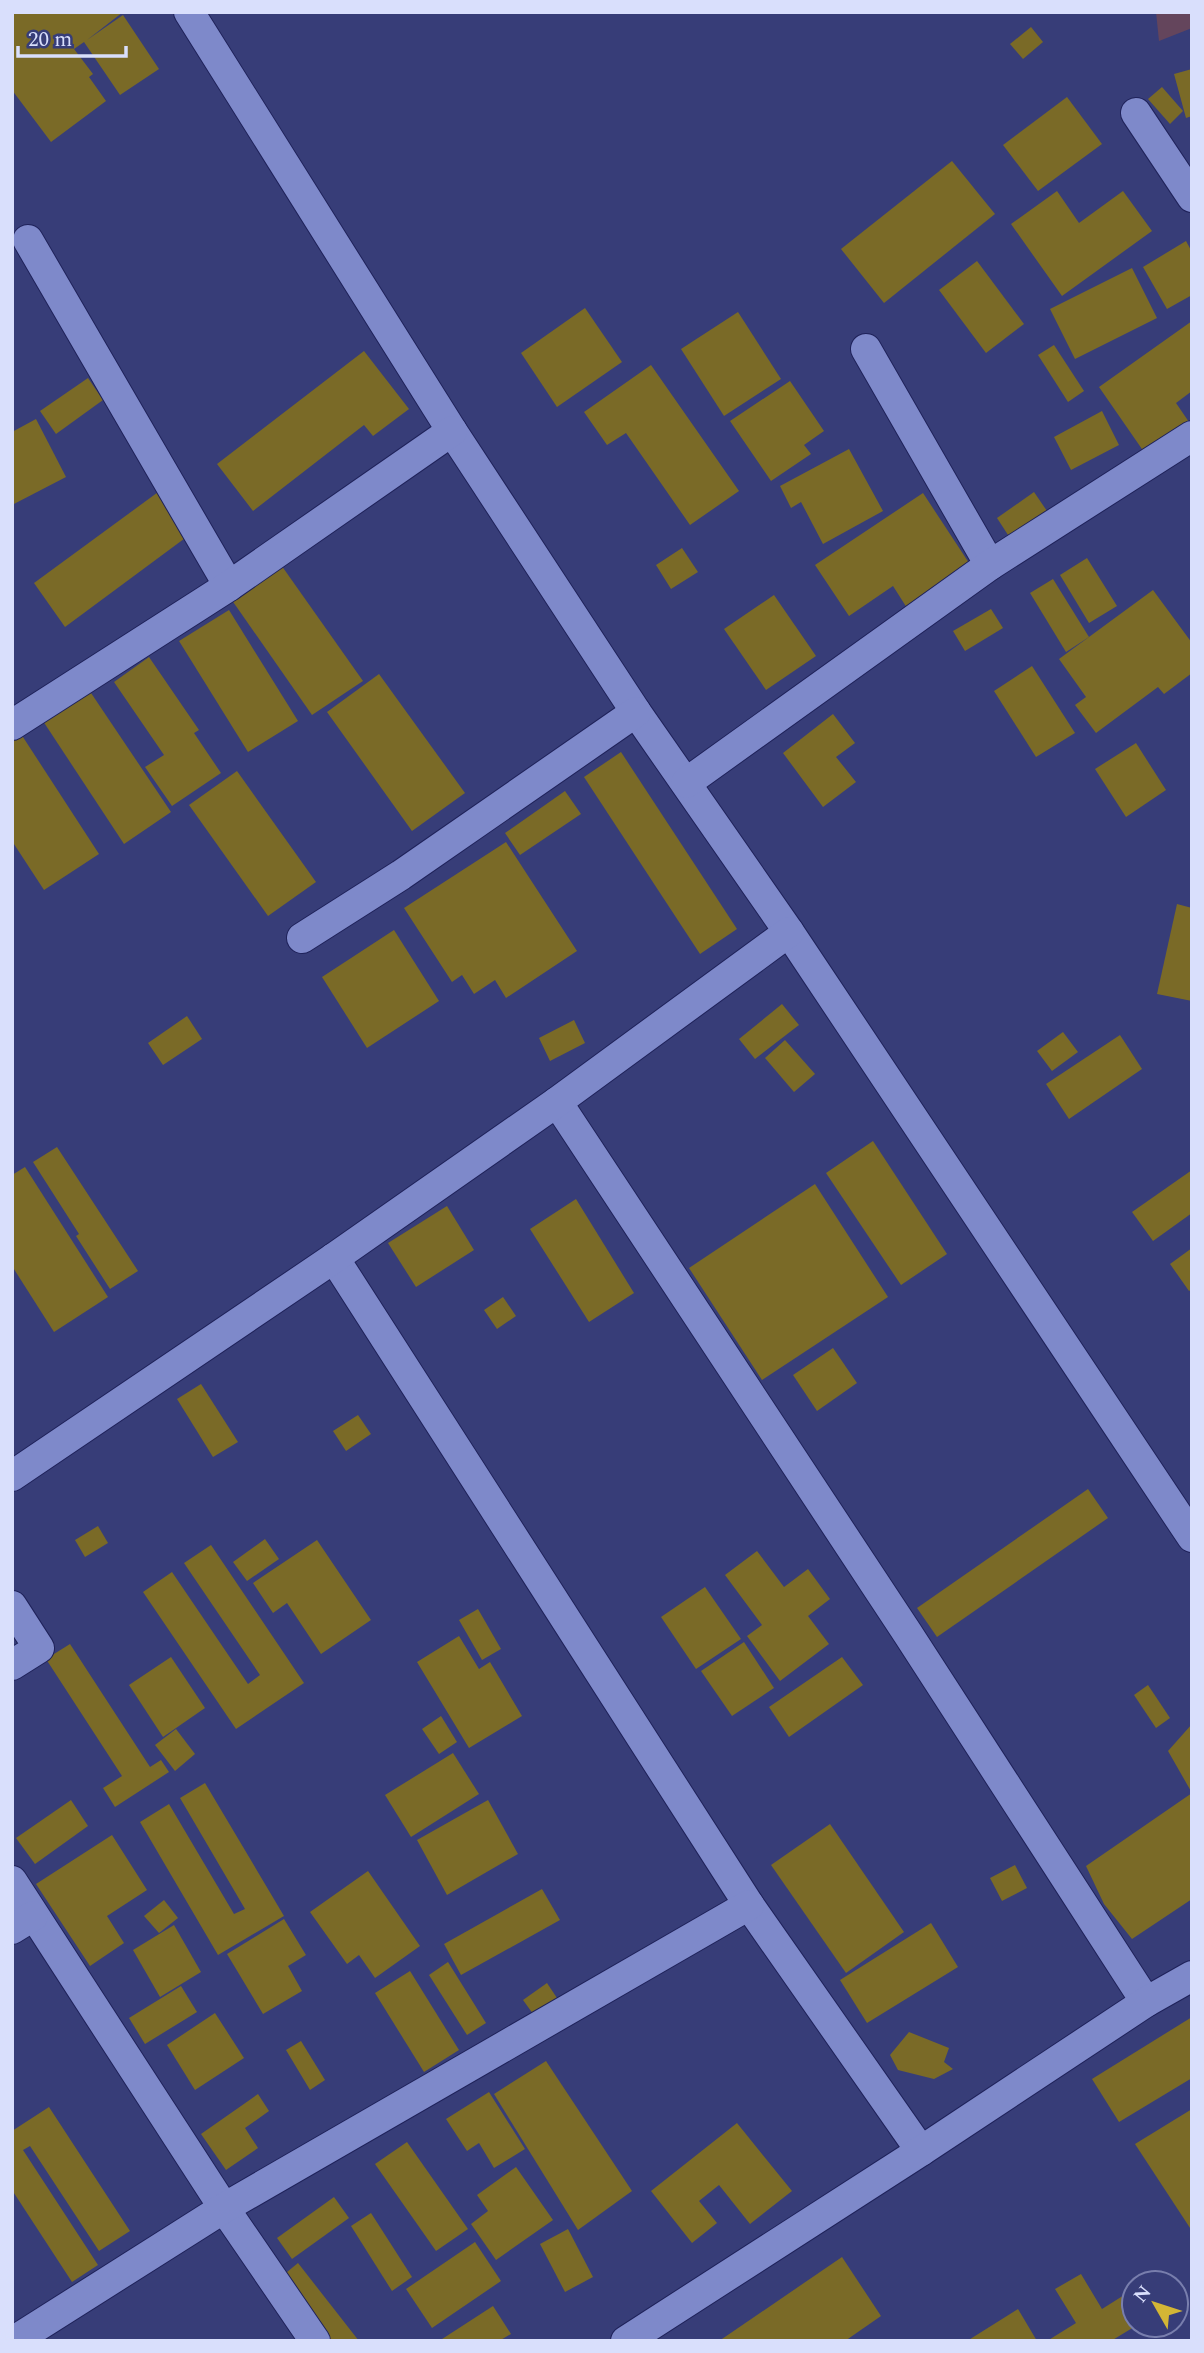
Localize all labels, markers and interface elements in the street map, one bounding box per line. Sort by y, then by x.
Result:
scale bar [18,14,126,58]
text: 20 m [28,24,72,56]
north arrow [1120,2269,1190,2339]
text: N [1127,2279,1159,2309]

